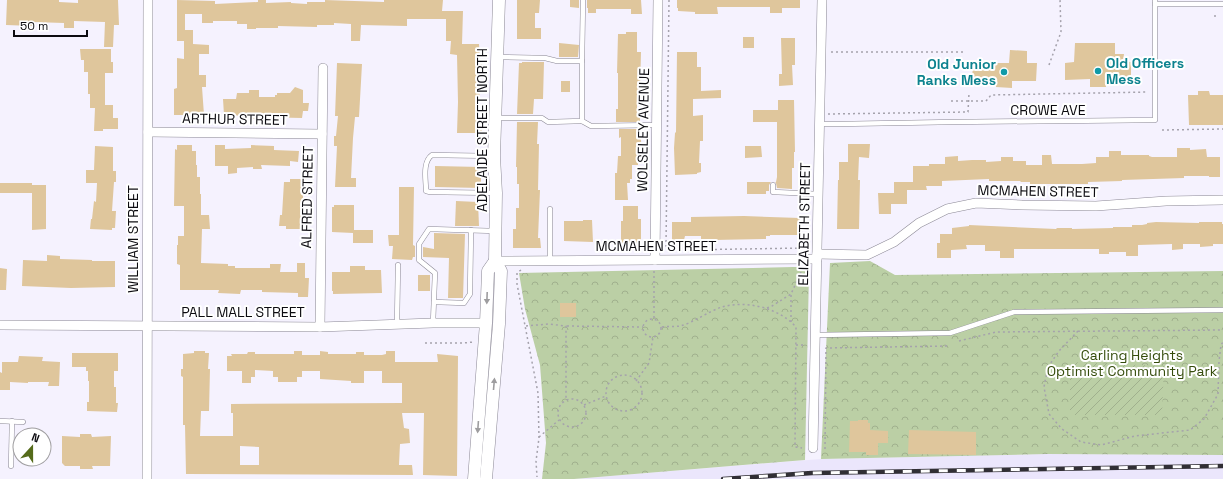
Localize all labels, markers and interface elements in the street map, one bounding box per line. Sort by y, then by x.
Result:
scale bar [14,12,87,38]
text: 50 m [20,18,48,34]
street label: ADELAIDE STREET NORTH [473,48,491,212]
place label: Old Officers Mess [1106,54,1184,88]
place label: Old Junior Ranks Mess [917,55,996,89]
marker: Old Officers Mess [1093,66,1103,76]
marker: Old Junior Ranks Mess [999,67,1009,77]
street label: WOLSELEY AVENUE [633,68,653,192]
street label: CROWE AVE [1010,101,1086,119]
street label: ARTHUR STREET [182,109,288,129]
street label: ALFRED STREET [297,145,317,249]
street label: ELIZABETH STREET [794,162,814,286]
street label: MCMAHEN STREET [977,181,1099,201]
street label: WILLIAM STREET [124,185,142,293]
street label: MCMAHEN STREET [595,237,717,255]
one-way arrow [484,292,490,305]
street label: PALL MALL STREET [181,303,305,321]
park label: Carling Heights Optimist Community Park [1047,346,1218,380]
one-way arrow [490,378,497,390]
one-way arrow [475,421,482,433]
north arrow [12,427,52,467]
text: N [30,430,42,446]

